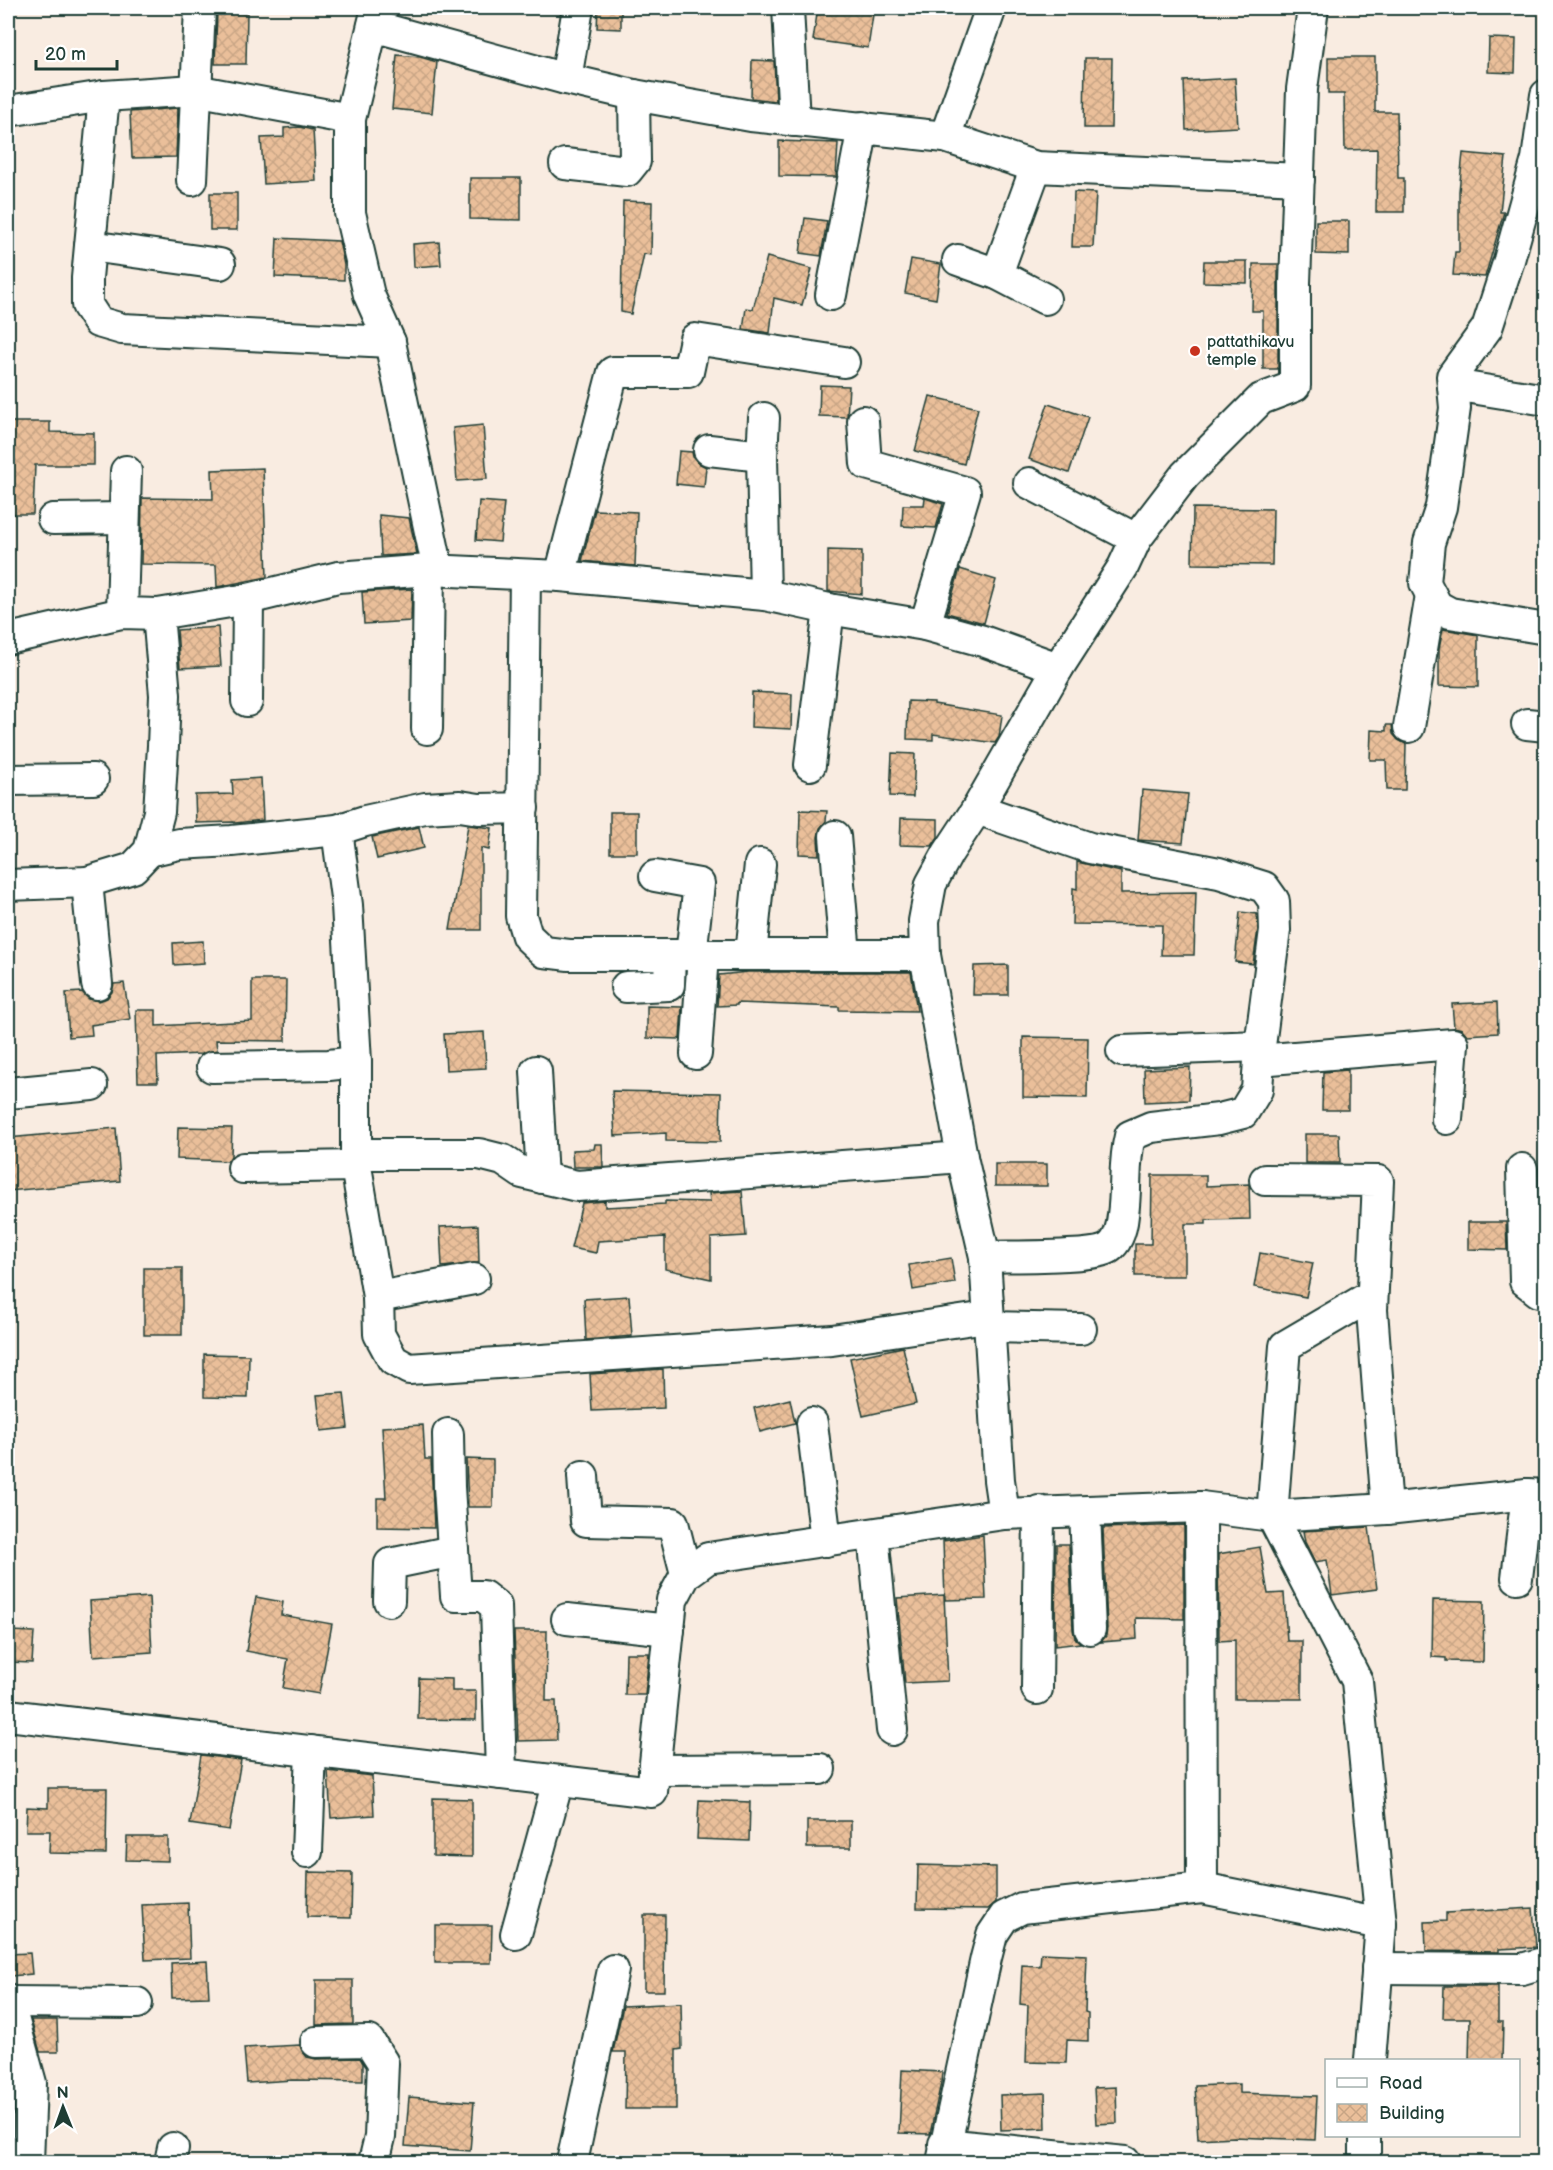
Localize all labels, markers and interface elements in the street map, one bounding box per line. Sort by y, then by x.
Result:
scale bar [36,33,117,71]
text: 20 m [45,44,86,65]
place label: pattathikavu temple [1207,333,1294,370]
marker: pattathikavu temple [1188,344,1202,358]
legend [1325,2059,1520,2137]
text: Road [1379,2073,1423,2094]
north arrow [33,2077,93,2137]
text: N [57,2084,69,2103]
text: Building [1379,2103,1445,2124]

